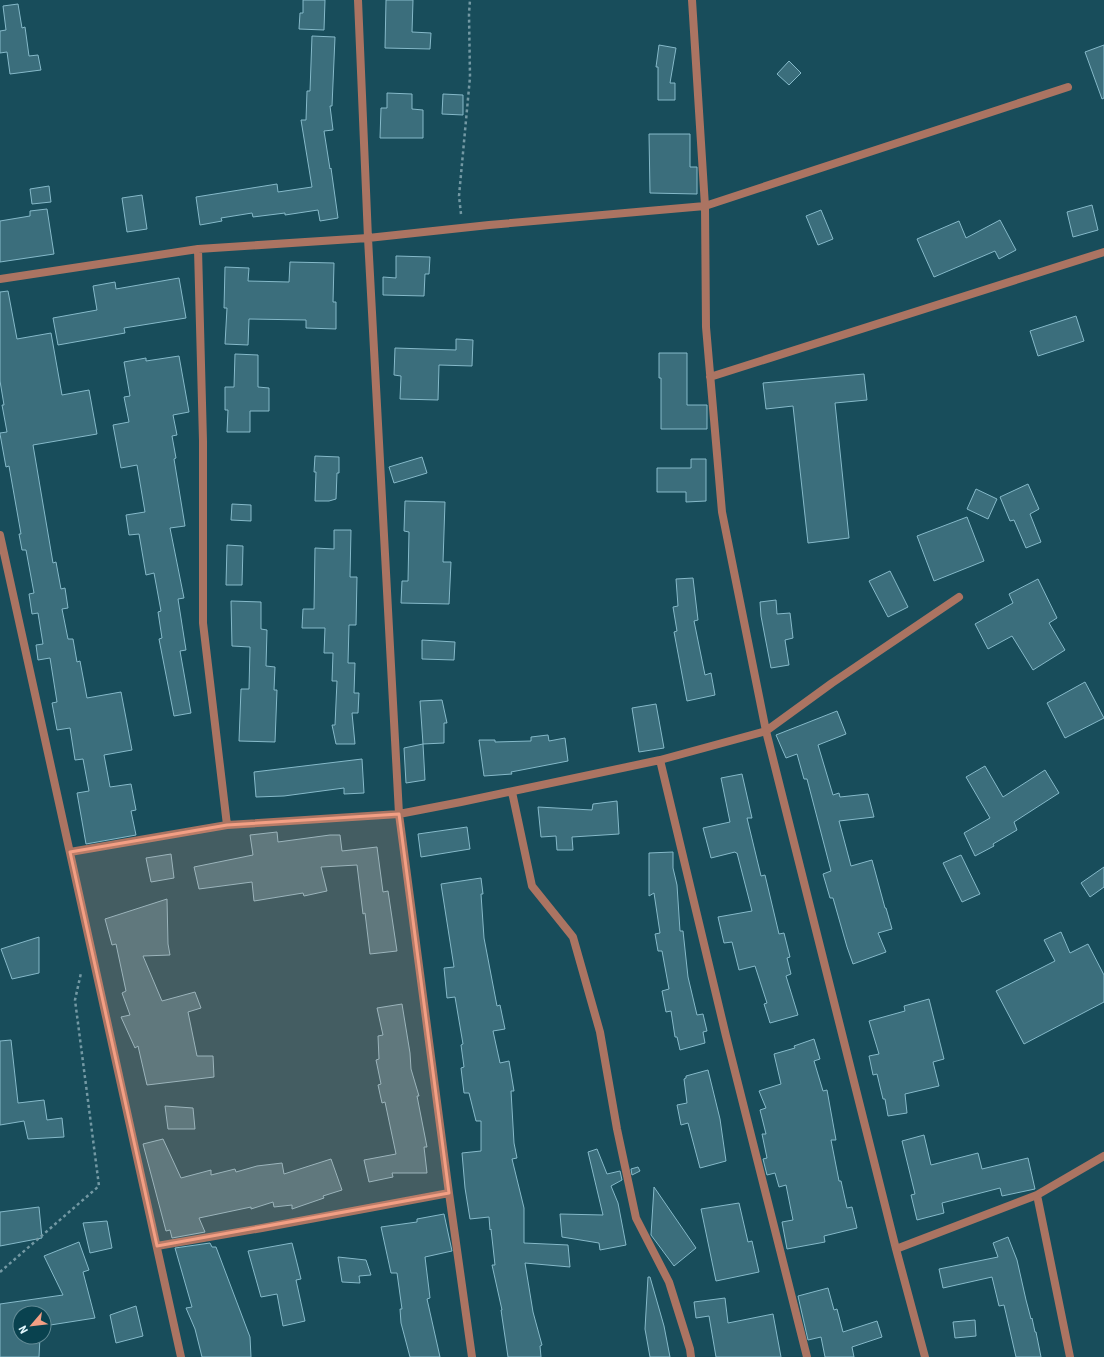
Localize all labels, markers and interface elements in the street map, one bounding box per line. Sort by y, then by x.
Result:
north arrow [12,1305,52,1345]
text: N [16,1323,31,1335]

